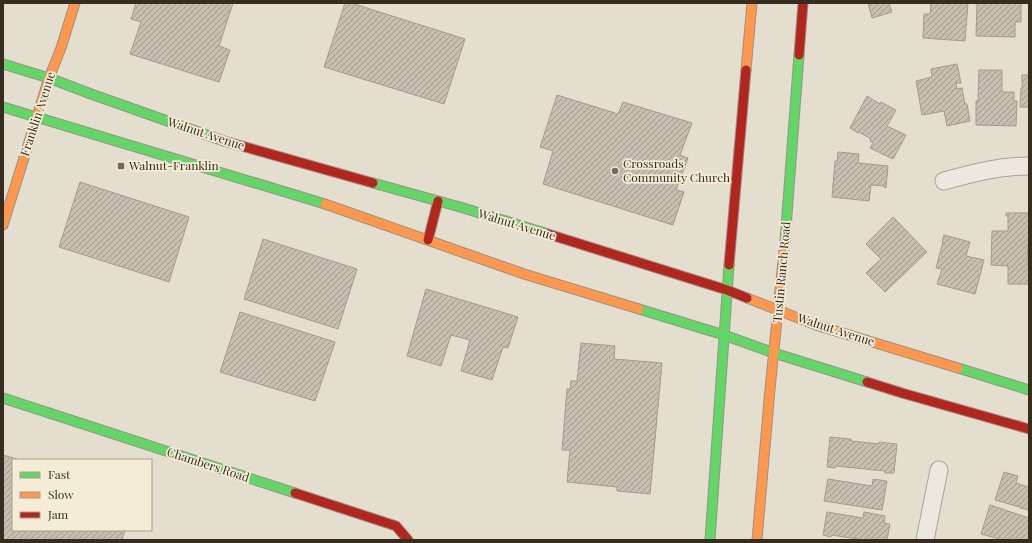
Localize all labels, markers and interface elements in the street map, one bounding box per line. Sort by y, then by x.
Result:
street label: Franklin Avenue [16,69,58,158]
street label: Walnut Avenue [165,113,247,153]
place label: Crossroads Community Church [623,155,730,185]
place label: Walnut-Franklin [128,157,219,173]
marker: Walnut-Franklin [116,161,126,171]
marker: Crossroads Community Church [610,166,620,176]
street label: Walnut Avenue [476,204,558,243]
street label: Tustin Ranch Road [769,221,793,323]
street label: Walnut Avenue [795,309,877,349]
street label: Chambers Road [165,443,252,485]
legend [12,459,152,531]
text: Fast [48,466,71,482]
text: Slow [48,486,74,502]
text: Jam [47,506,69,522]

